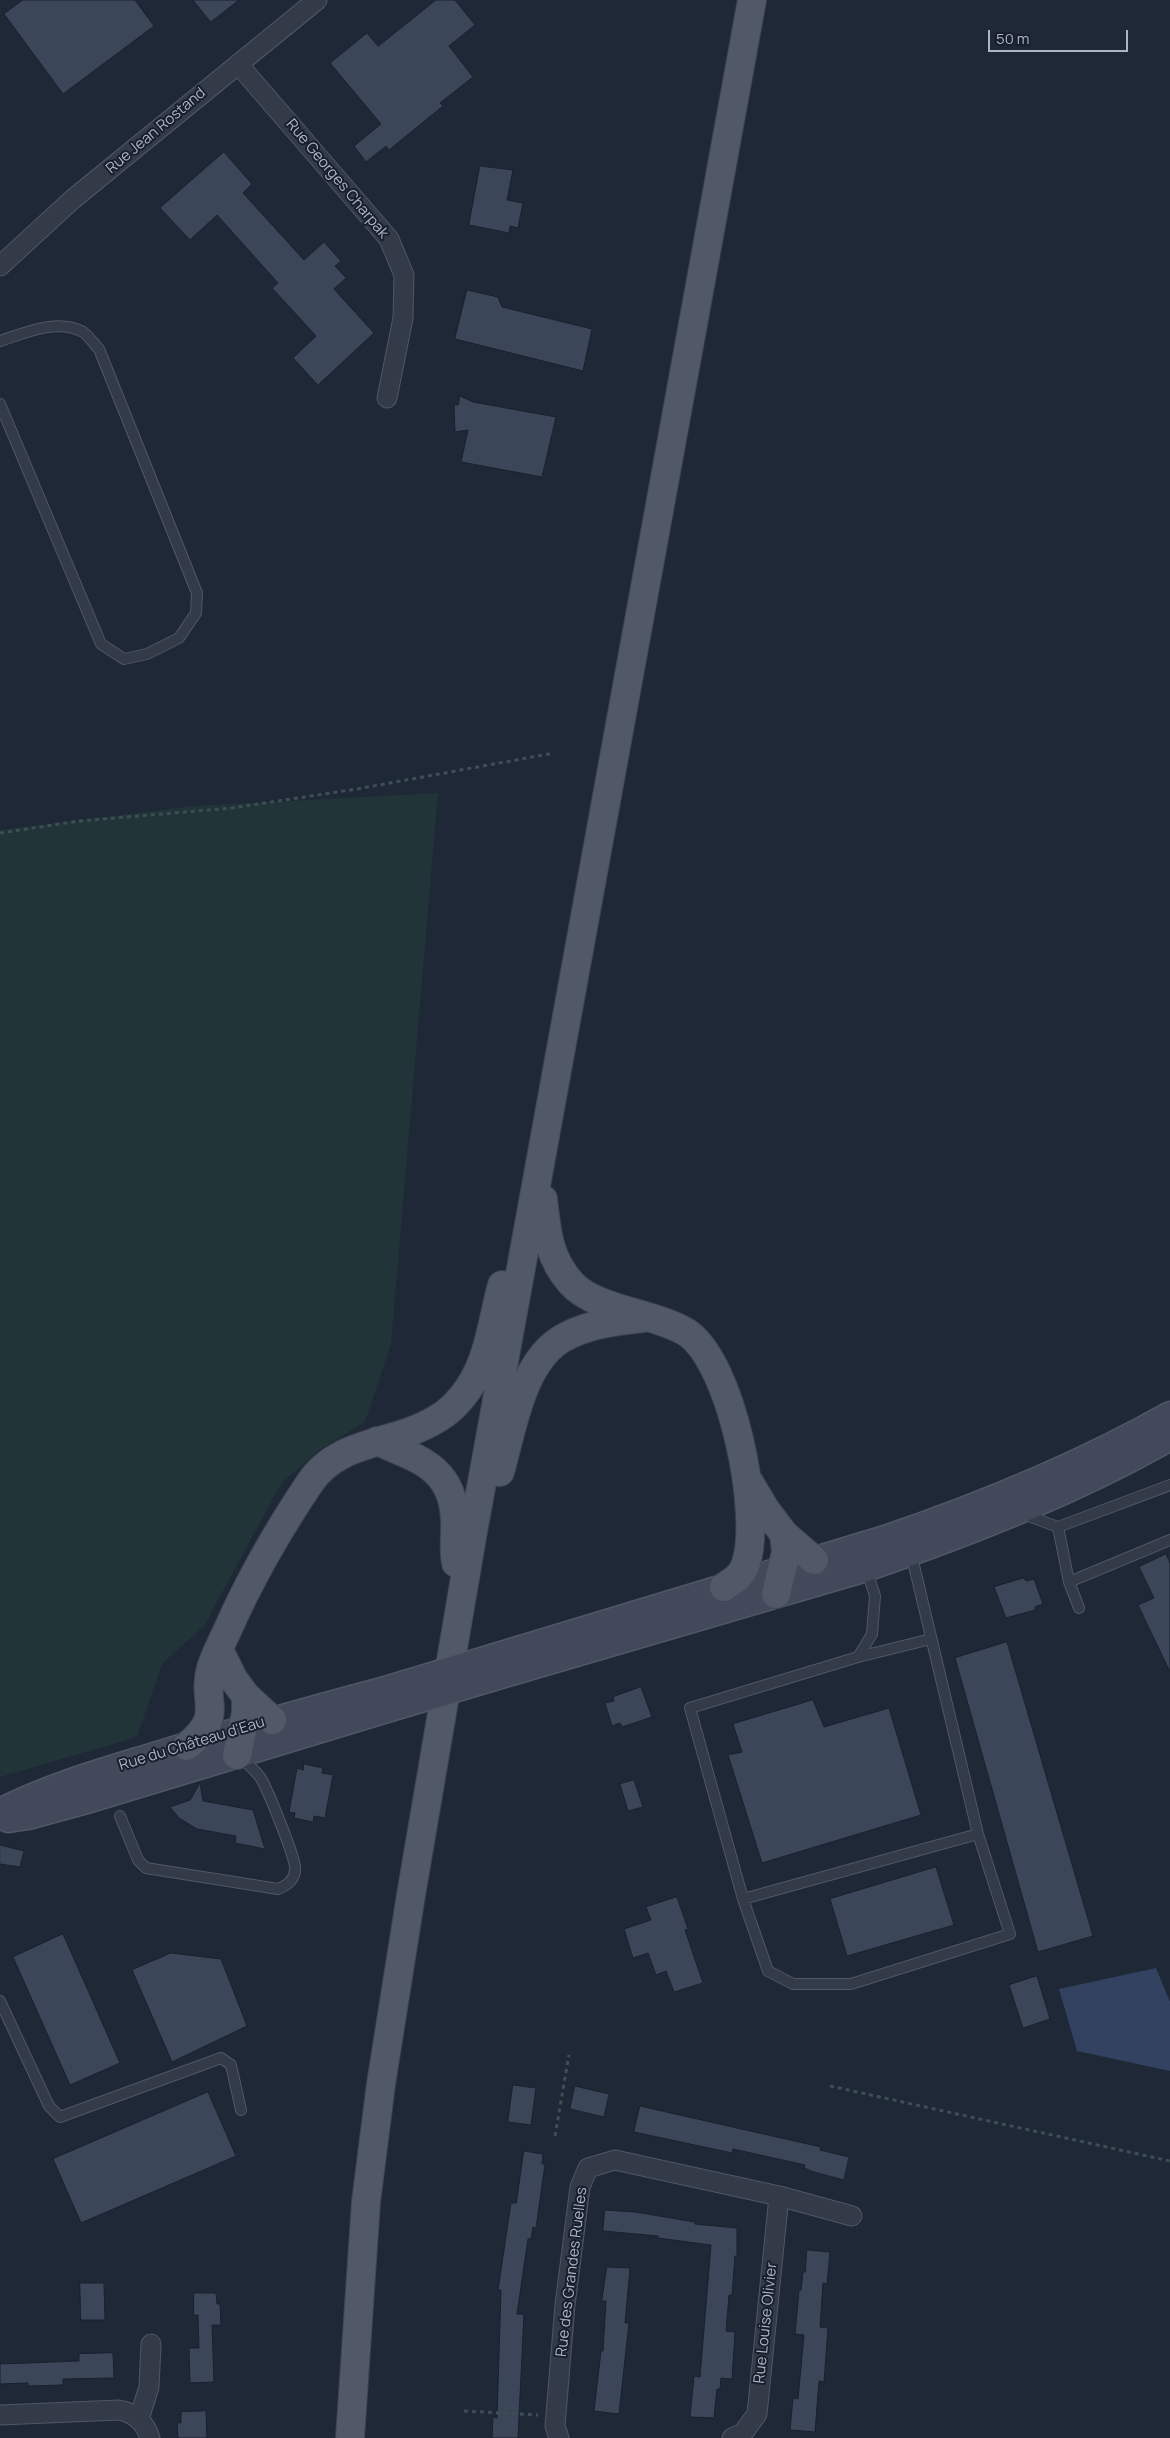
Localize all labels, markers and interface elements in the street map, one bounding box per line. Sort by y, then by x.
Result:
scale bar [990,20,1130,52]
text: 50 m [996,28,1030,49]
street label: Rue Jean Rostand [103,84,209,178]
street label: Rue Georges Charpak [282,116,392,242]
street label: Rue du Château d'Eau [117,1713,267,1775]
street label: Rue des Grandes Ruelles [553,2186,591,2358]
street label: Rue Louise Olivier [751,2261,781,2385]

